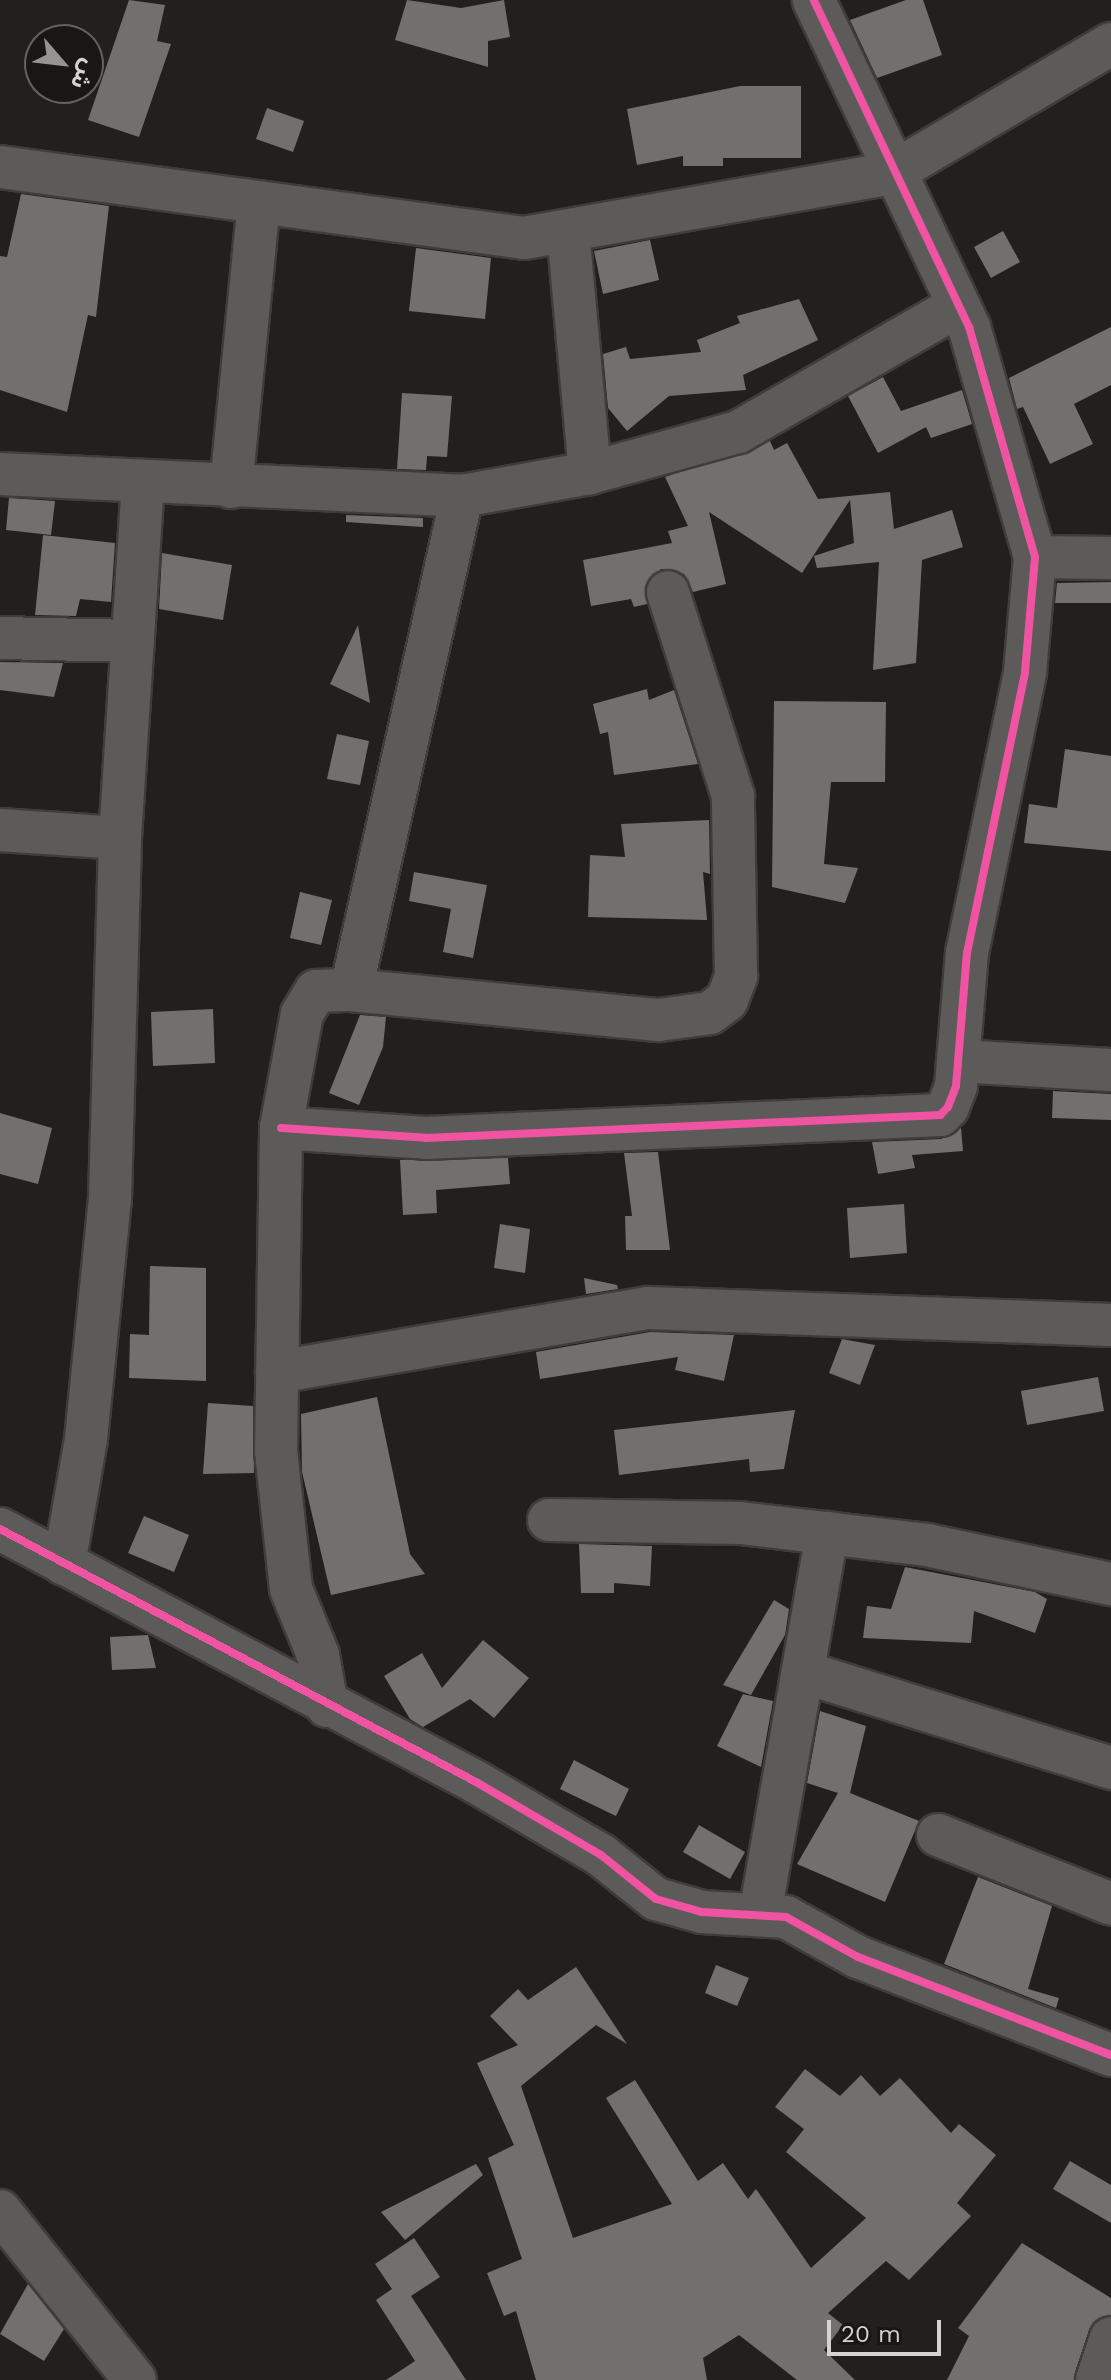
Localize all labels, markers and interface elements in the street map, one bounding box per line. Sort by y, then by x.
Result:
north arrow [24,24,104,104]
text: ش [66,55,102,94]
scale bar [831,2304,945,2354]
text: 20 m [841,2320,901,2348]

